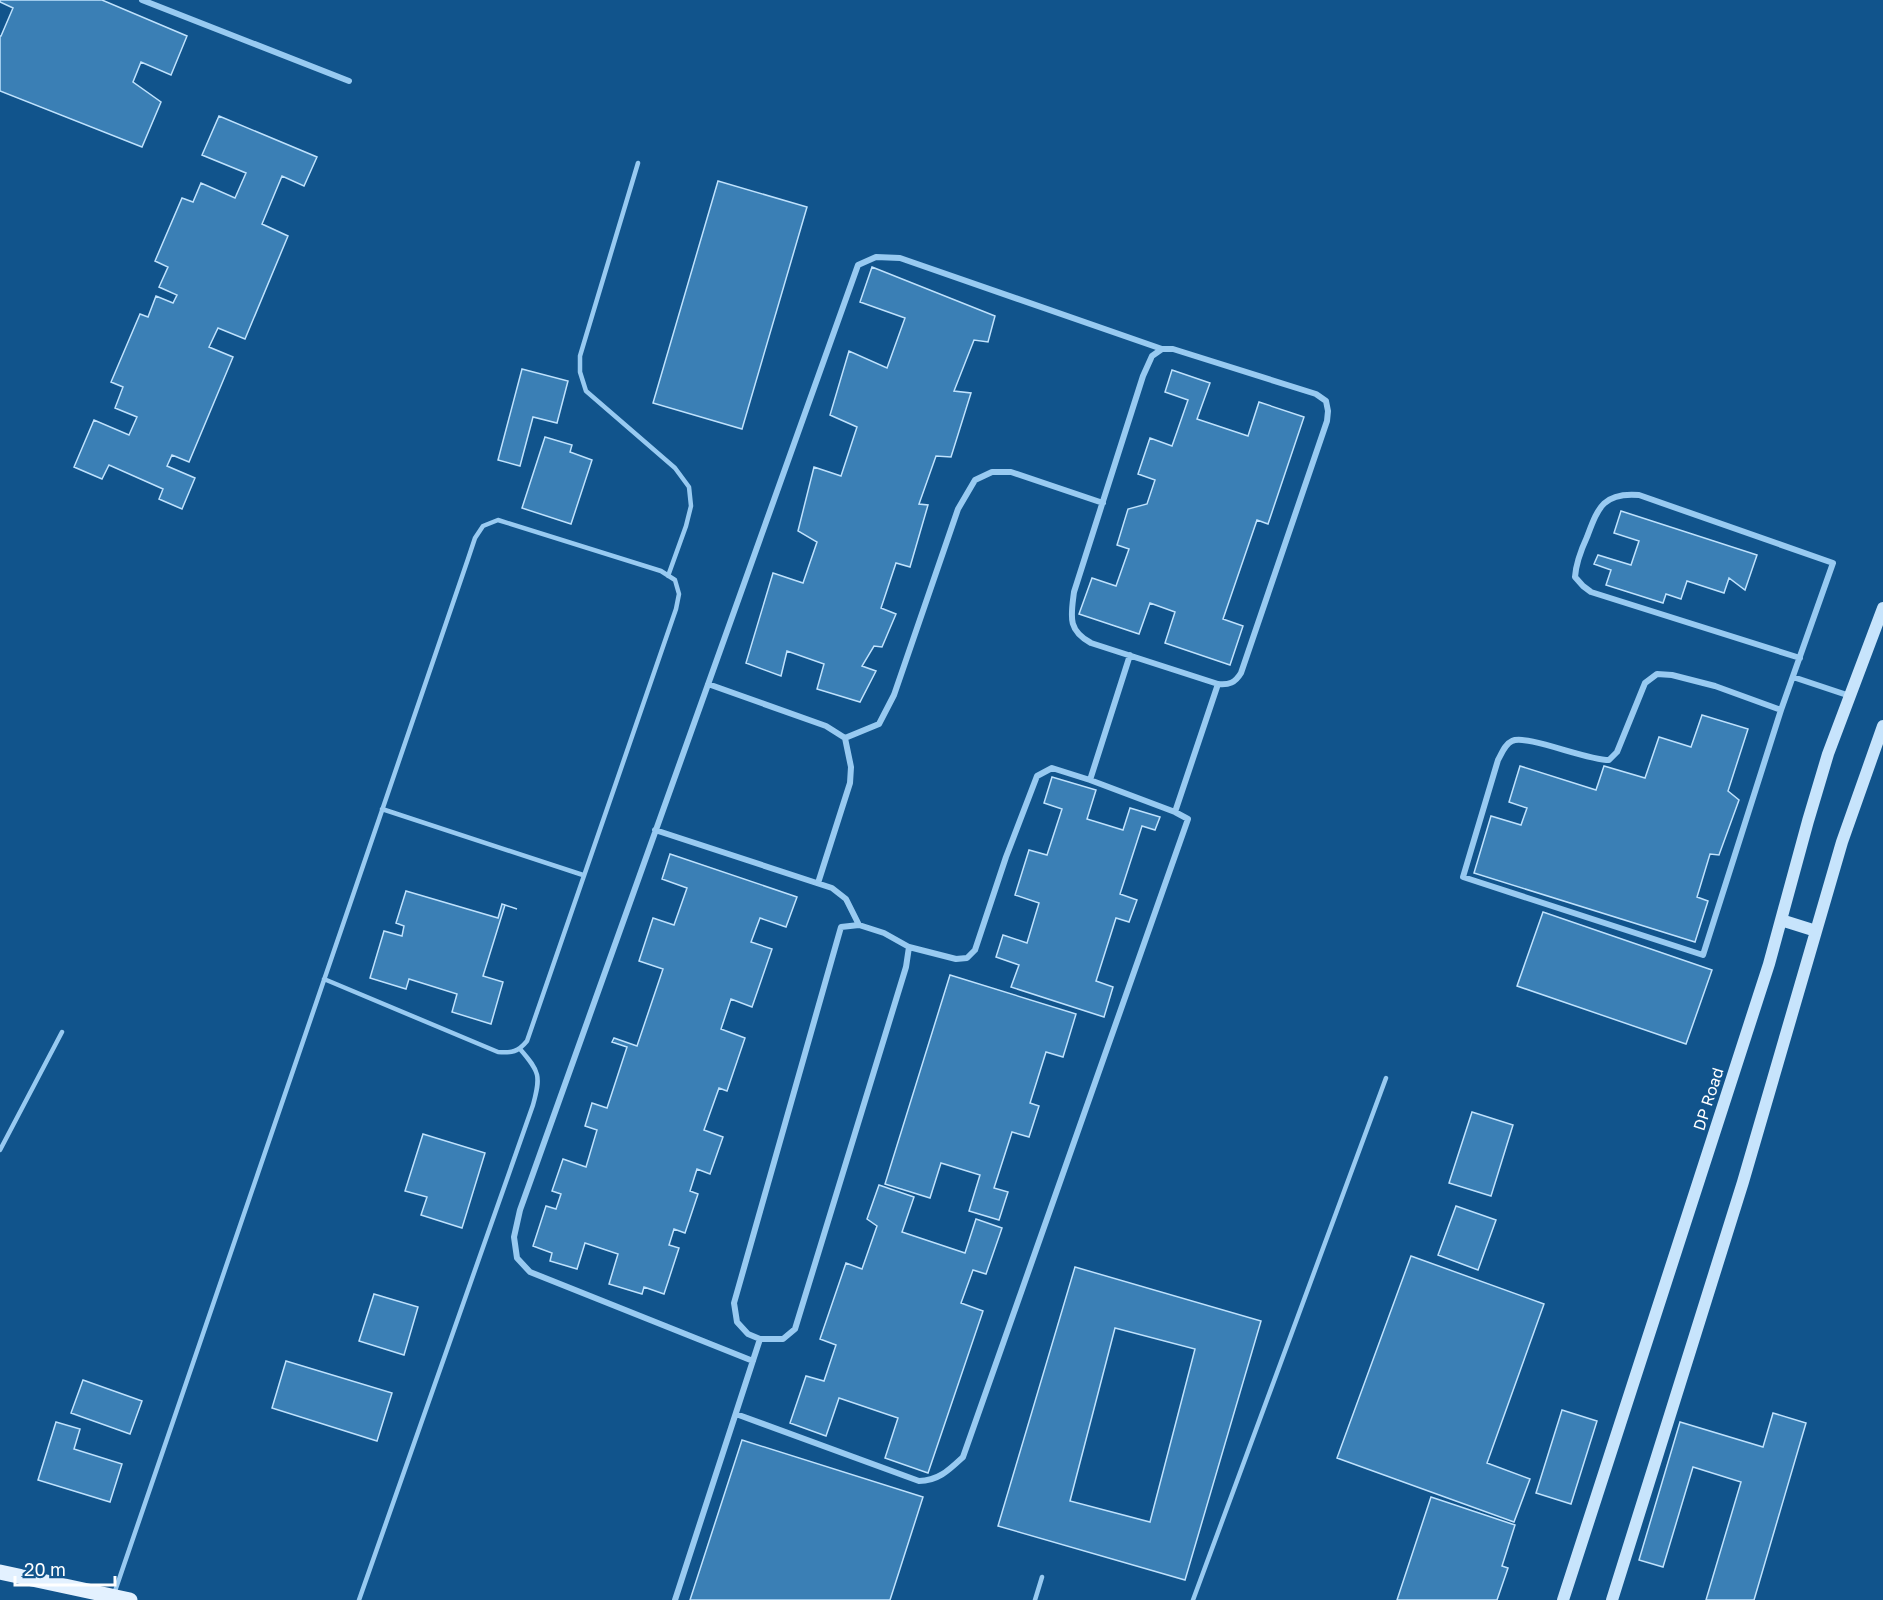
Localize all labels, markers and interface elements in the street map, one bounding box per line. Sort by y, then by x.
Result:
street label: DP Road [1688,1065,1728,1133]
scale bar [15,1549,116,1587]
text: 20 m [24,1558,66,1580]

